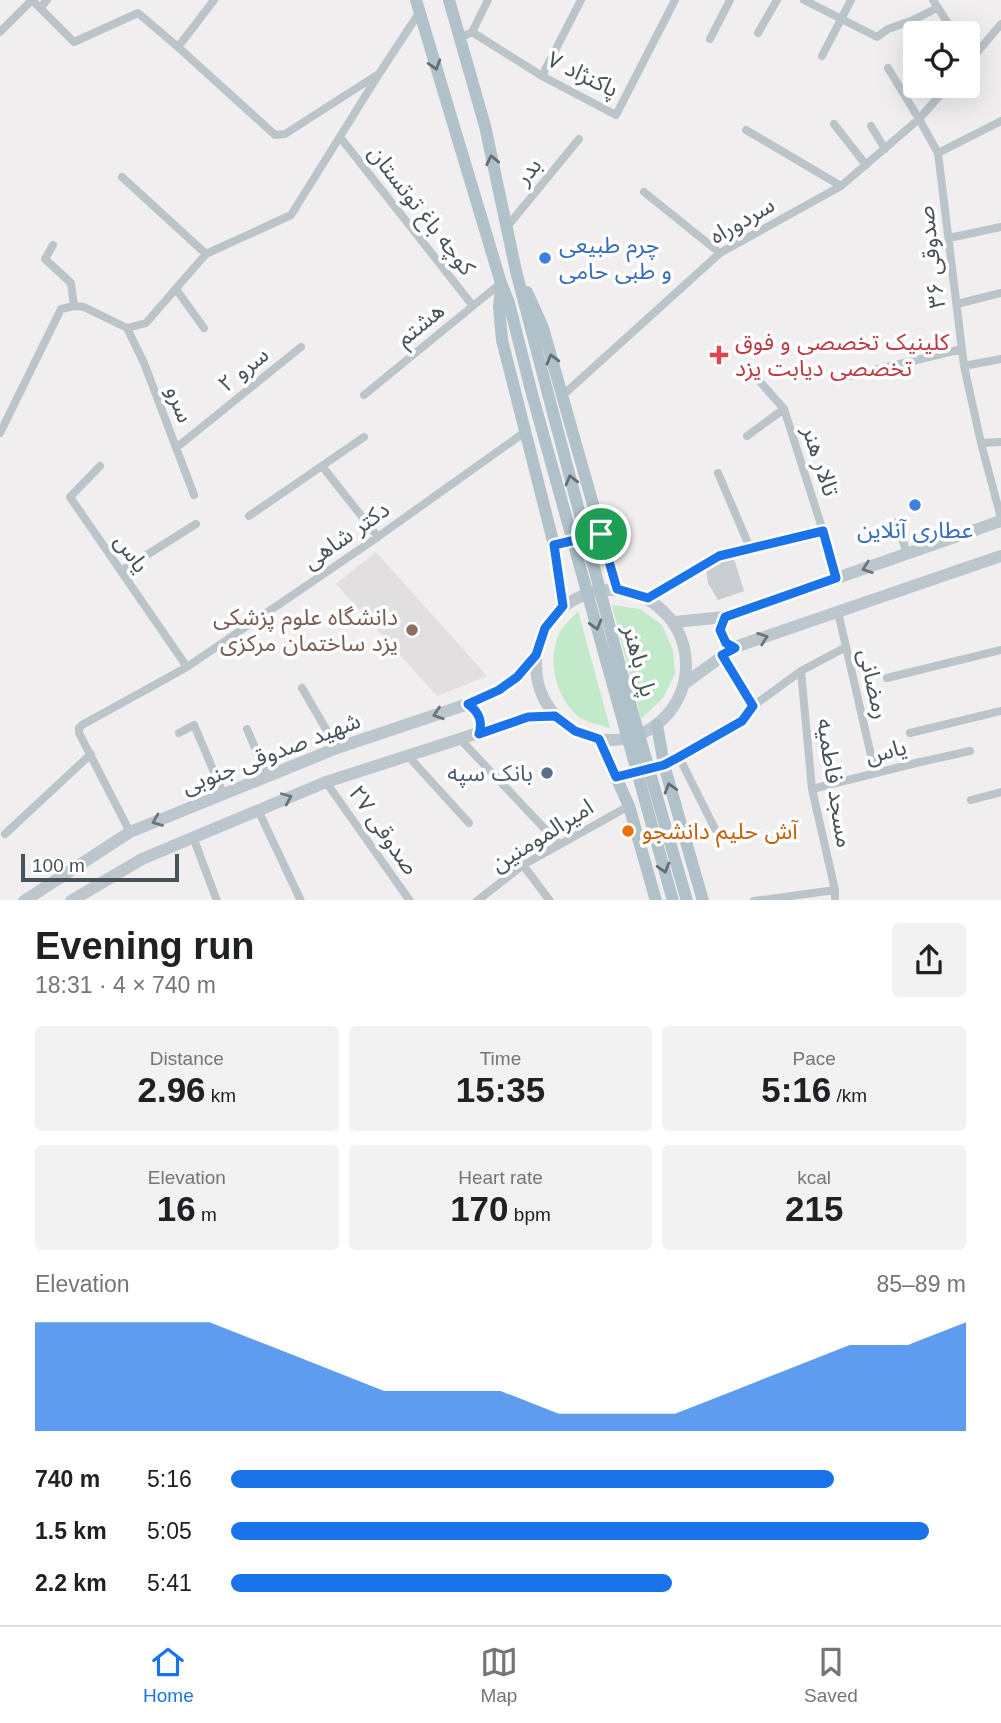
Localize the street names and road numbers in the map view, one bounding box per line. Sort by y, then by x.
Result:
street label: پاکنژاد ۷ [542,46,623,104]
street label: کوچه باغ توتستان [360,140,481,283]
street label: بدر [509,152,547,191]
street label: سردوراه [705,191,779,250]
street label: صدوقی ۳۶ [912,204,951,310]
street label: هشتم [391,297,452,354]
street label: سرو ۲ [213,341,274,398]
street label: سرو [160,382,199,426]
street label: تالار هنر [796,422,845,500]
street label: دکتر شاهی [298,496,395,575]
street label: یاس [109,529,155,577]
street label: پل باهنر [616,621,662,700]
street label: رمضانی [852,646,895,722]
street label: شهید صدوقی جنوبی [178,707,364,800]
street label: مسجد فاطمیه [812,717,858,849]
street label: یاس [863,733,909,769]
street label: صدوقی ۲۷ [343,780,424,880]
street label: امیرالمومنین [486,793,598,878]

